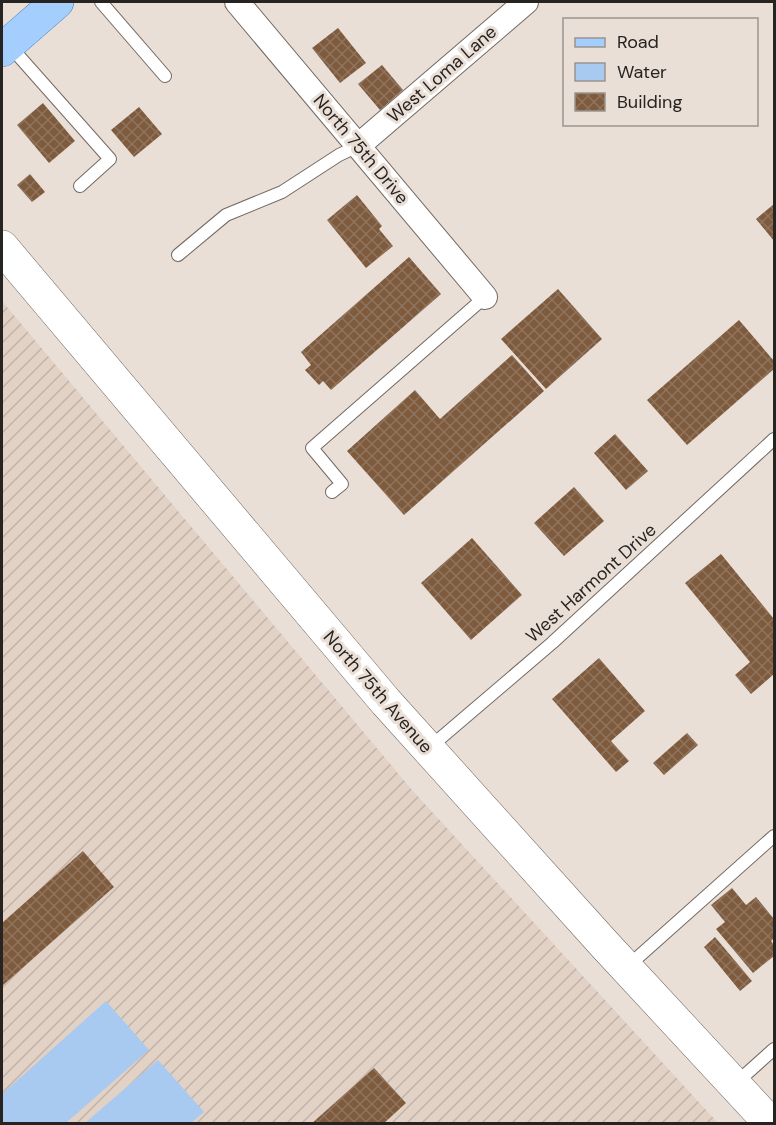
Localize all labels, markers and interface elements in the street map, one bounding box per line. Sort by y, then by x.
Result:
legend [563,18,758,126]
street label: West Loma Lane [382,20,502,128]
text: Road [617,30,659,54]
text: Water [617,60,667,84]
street label: North 75th Drive [308,89,414,209]
text: Building [617,90,682,114]
street label: West Harmont Drive [521,518,661,648]
street label: North 75th Avenue [318,625,438,759]

